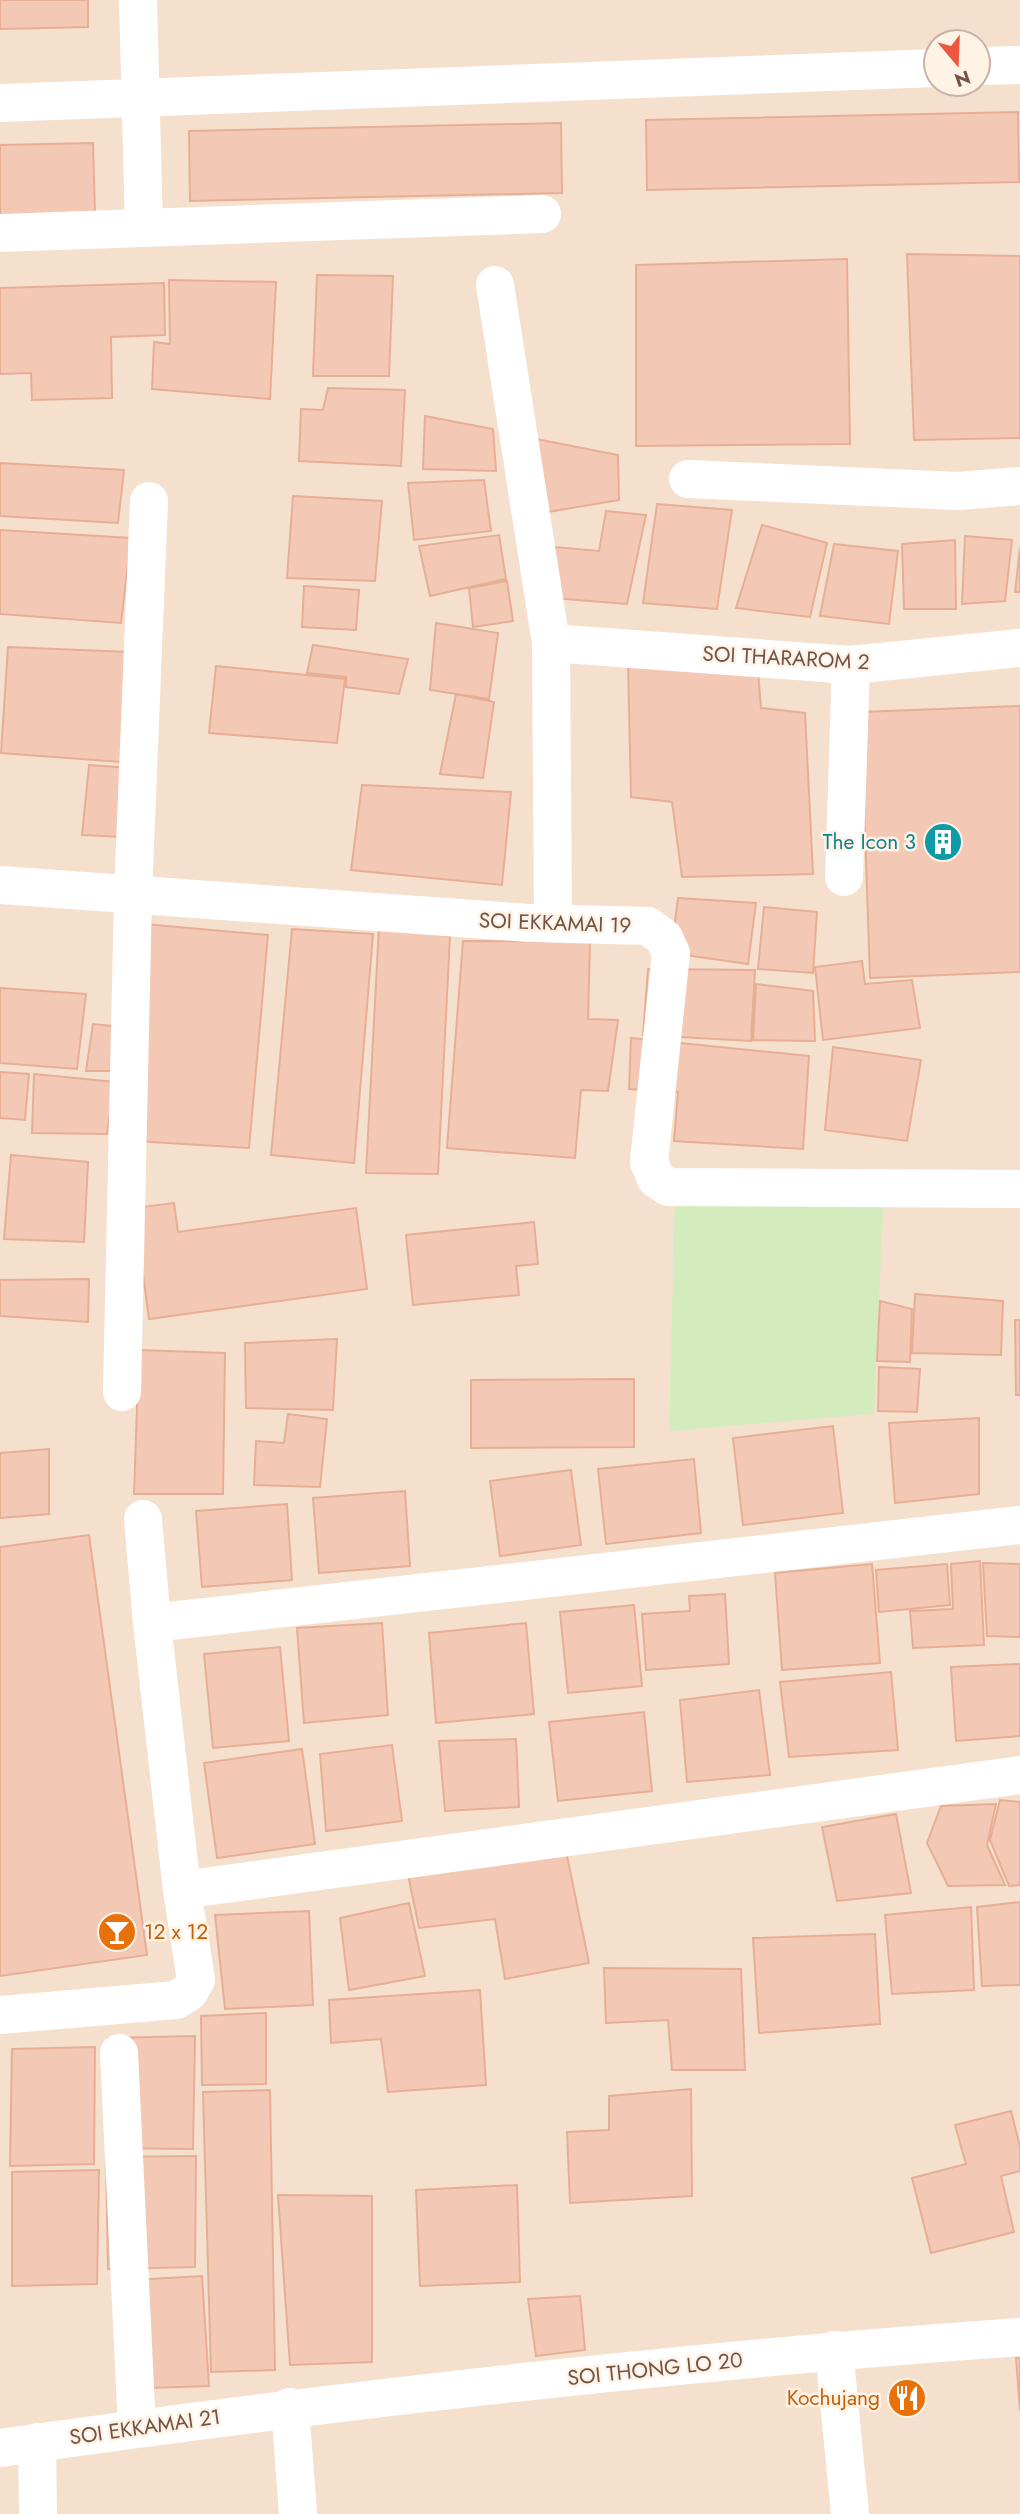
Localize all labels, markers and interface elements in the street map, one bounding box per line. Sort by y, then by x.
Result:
north arrow [922,28,992,98]
text: N [951,63,974,94]
street label: SOI THARAROM 2 [702,639,870,677]
building icon: The Icon 3 [922,821,964,863]
place label: The Icon 3 [823,827,916,857]
street label: SOI EKKAMAI 19 [478,905,632,941]
bar icon: 12 x 12 [96,1911,138,1953]
place label: 12 x 12 [144,1917,208,1947]
street label: SOI THONG LO 20 [566,2345,744,2393]
restaurant icon: Kochujang [886,2377,928,2419]
place label: Kochujang [787,2383,880,2413]
street label: SOI EKKAMAI 21 [67,2402,223,2452]

